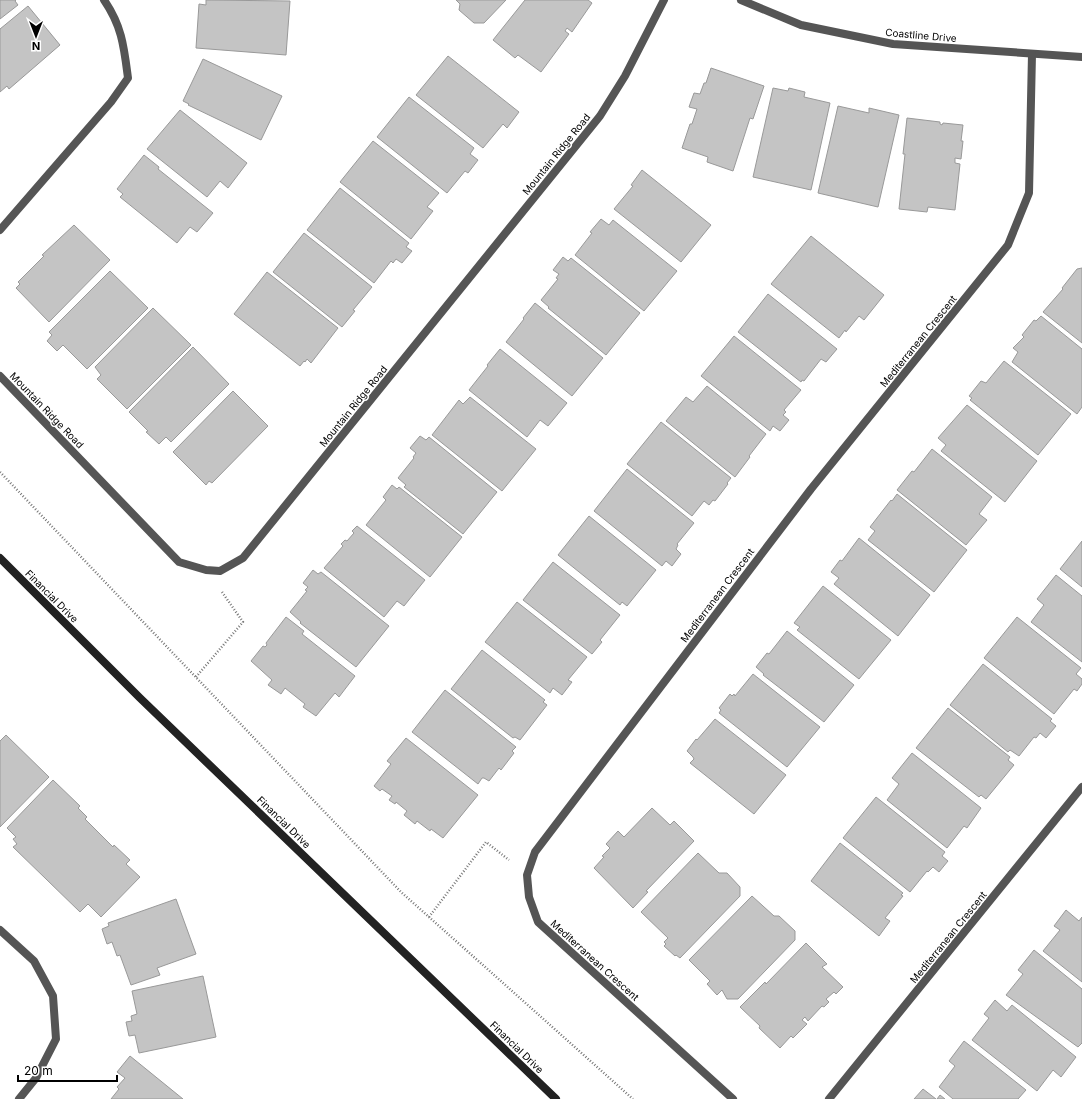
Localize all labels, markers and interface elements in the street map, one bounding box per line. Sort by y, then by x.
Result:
north arrow [16,16,56,56]
street label: Coastline Drive [885,26,957,44]
text: N [32,39,40,53]
street label: Mountain Ridge Road [520,111,592,197]
street label: Mediterranean Crescent [877,292,959,389]
street label: Mountain Ridge Road [317,363,389,449]
street label: Mountain Ridge Road [8,370,86,450]
street label: Mediterranean Crescent [678,545,757,644]
street label: Financial Drive [23,567,81,625]
street label: Financial Drive [255,794,313,851]
street label: Mediterranean Crescent [907,888,989,985]
street label: Mediterranean Crescent [548,917,642,1003]
street label: Financial Drive [488,1019,546,1076]
scale bar [18,1057,117,1083]
text: 20 m [24,1063,53,1078]

